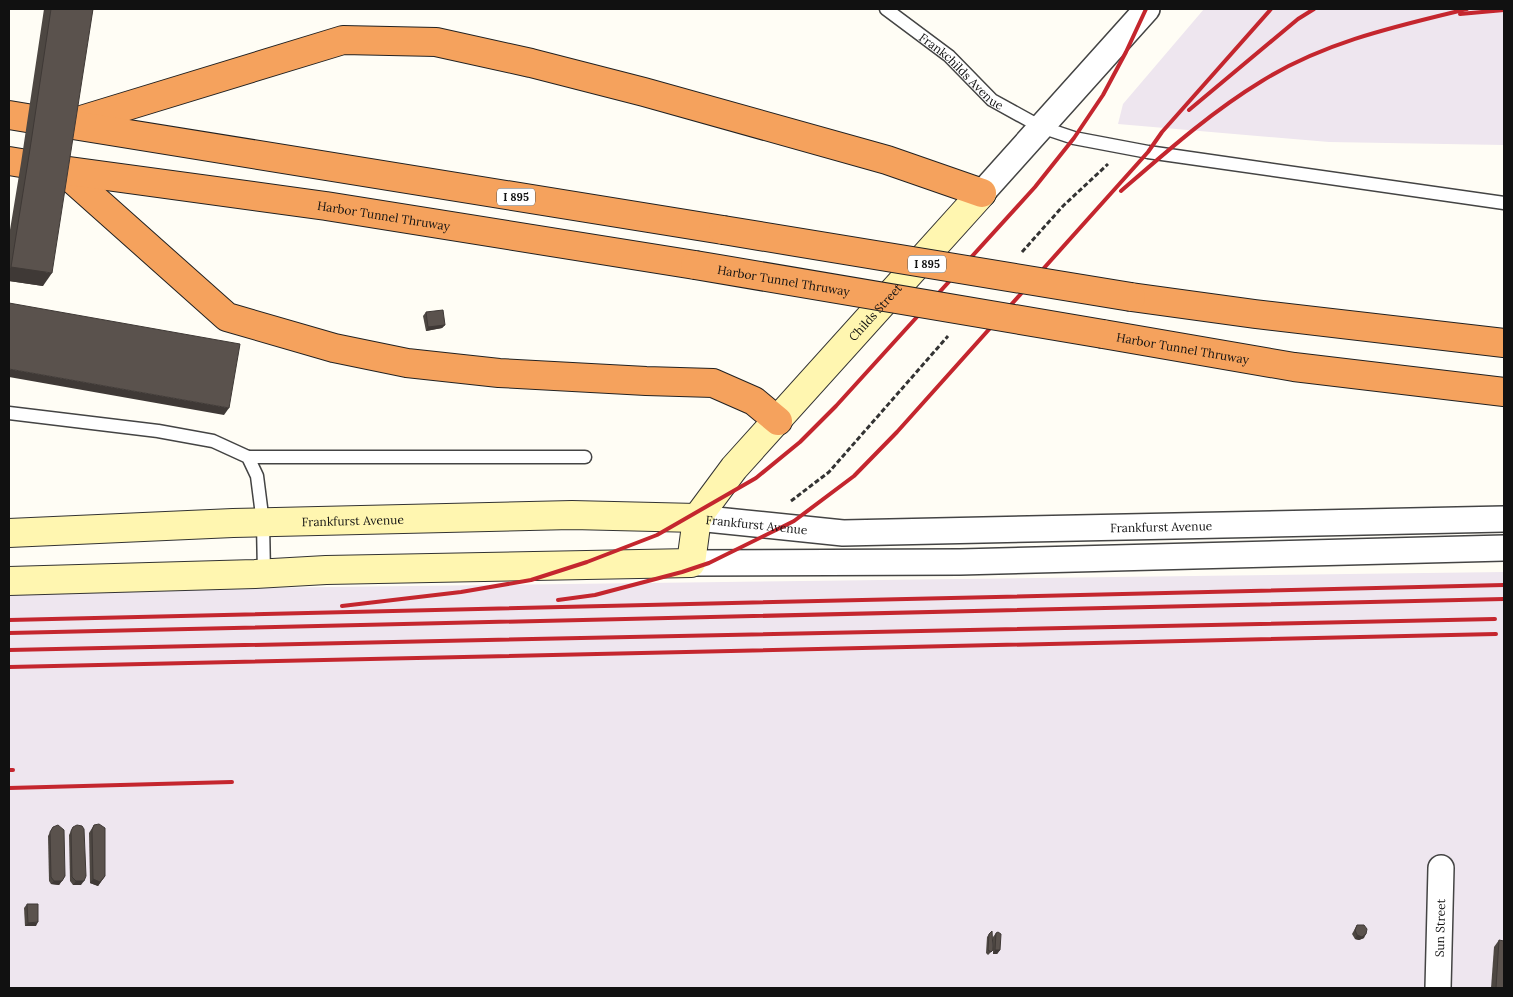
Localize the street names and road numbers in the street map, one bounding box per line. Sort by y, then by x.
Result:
street label: Frankchilds Avenue [917,29,1007,113]
road number: I 895 [497,188,535,206]
street label: Harbor Tunnel Thruway [316,197,452,233]
road number: I 895 [908,255,946,272]
street label: Harbor Tunnel Thruway [716,261,852,299]
street label: Childs Street [845,280,905,344]
street label: Harbor Tunnel Thruway [1115,329,1251,367]
street label: Frankfurst Avenue [302,511,404,529]
street label: Frankfurst Avenue [705,511,809,537]
street label: Frankfurst Avenue [1110,518,1213,535]
street label: Sun Street [1431,898,1448,957]

